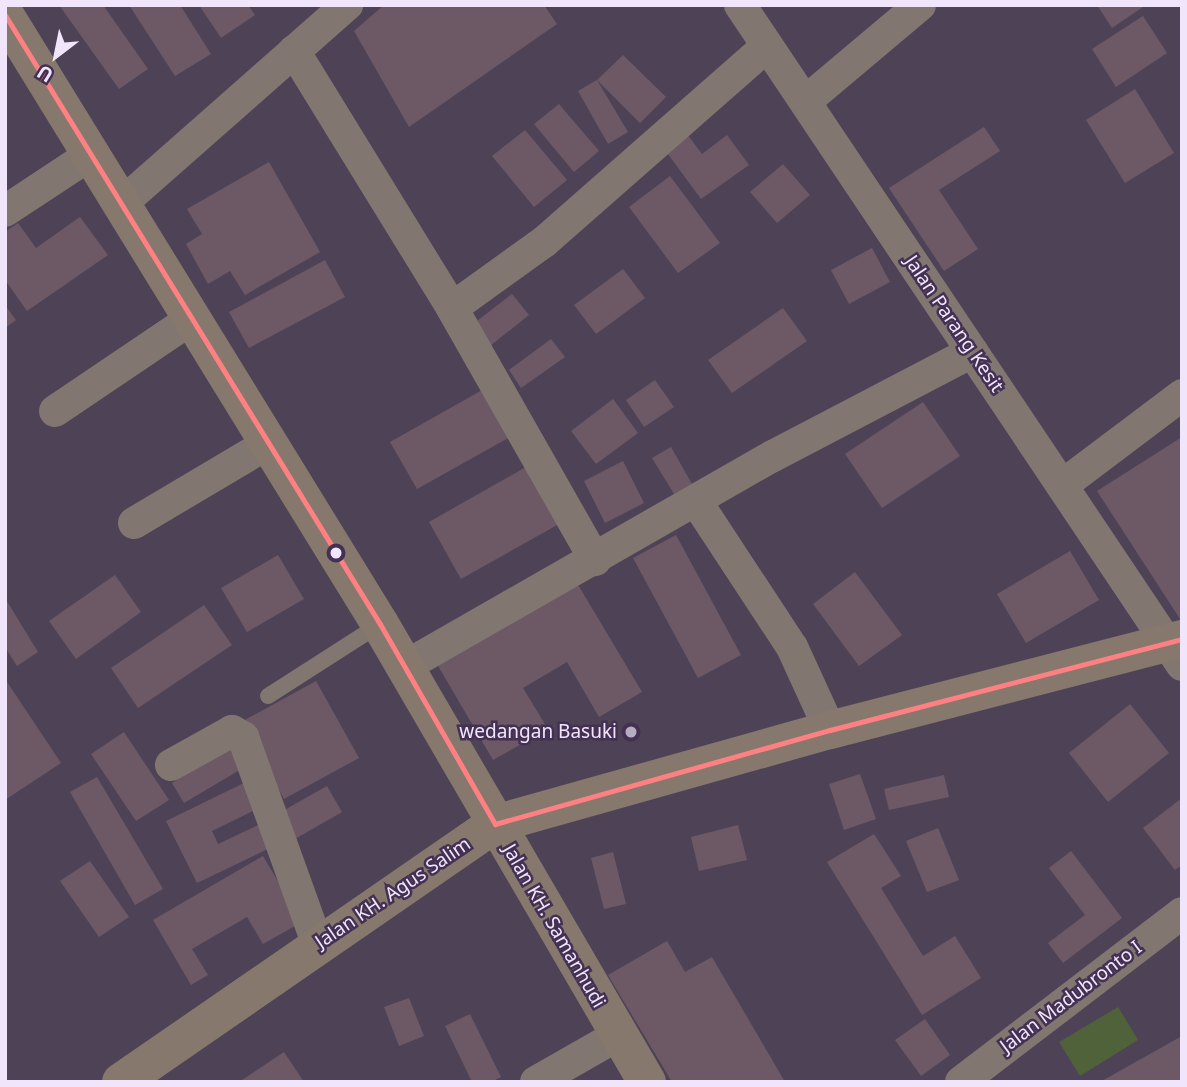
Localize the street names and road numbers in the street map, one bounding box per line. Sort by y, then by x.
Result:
street label: Jalan Parang Kesit [900,251,1008,397]
street label: Jalan KH. Agus Salim [311,833,475,953]
street label: Jalan KH. Samanhudi [498,840,610,1012]
street label: Jalan Madubronto I [996,936,1146,1058]

